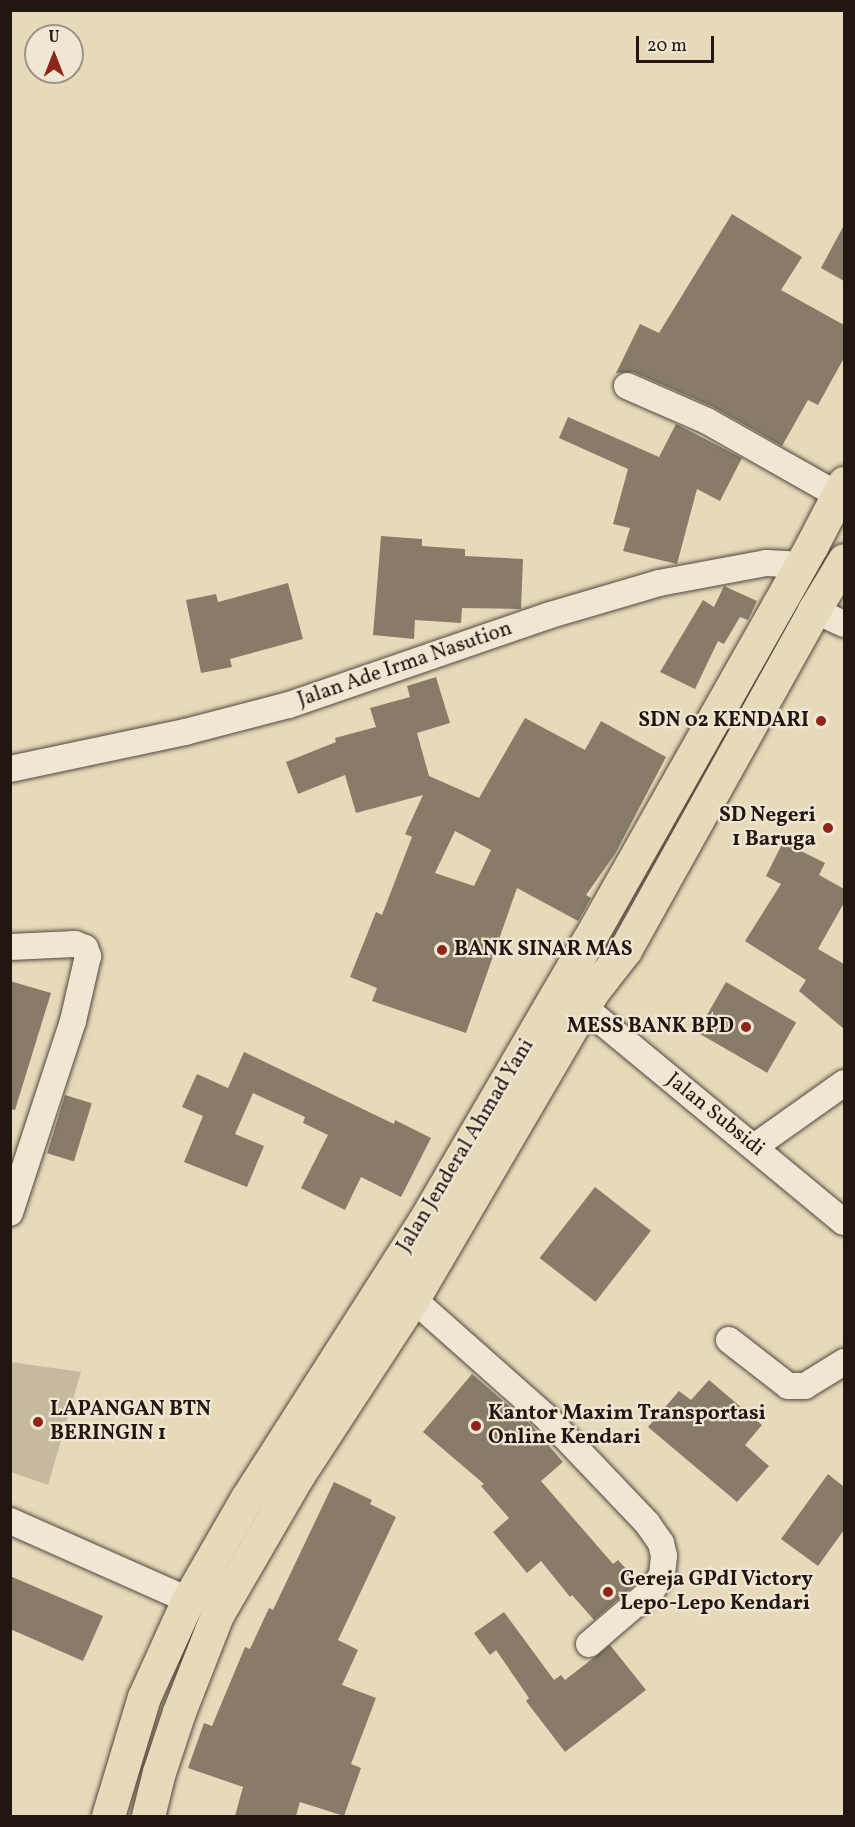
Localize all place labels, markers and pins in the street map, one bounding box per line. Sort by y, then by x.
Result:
place label: SDN 02 KENDARI [638,708,809,734]
marker: SDN 02 KENDARI [814,714,828,728]
place label: SD Negeri 1 Baruga [719,803,816,853]
marker: SD Negeri 1 Baruga [821,821,835,835]
place label: BANK SINAR MAS [454,937,632,963]
marker: BANK SINAR MAS [435,943,449,957]
place label: MESS BANK BPD [567,1014,734,1040]
marker: MESS BANK BPD [739,1020,753,1034]
place label: LAPANGAN BTN BERINGIN 1 [50,1397,211,1447]
place label: Kantor Maxim Transportasi Online Kendari [488,1401,766,1451]
marker: LAPANGAN BTN BERINGIN 1 [31,1415,45,1429]
marker: Kantor Maxim Transportasi Online Kendari [469,1419,483,1433]
place label: Gereja GPdI Victory Lepo-Lepo Kendari [620,1567,814,1617]
marker: Gereja GPdI Victory Lepo-Lepo Kendari [601,1585,615,1599]

